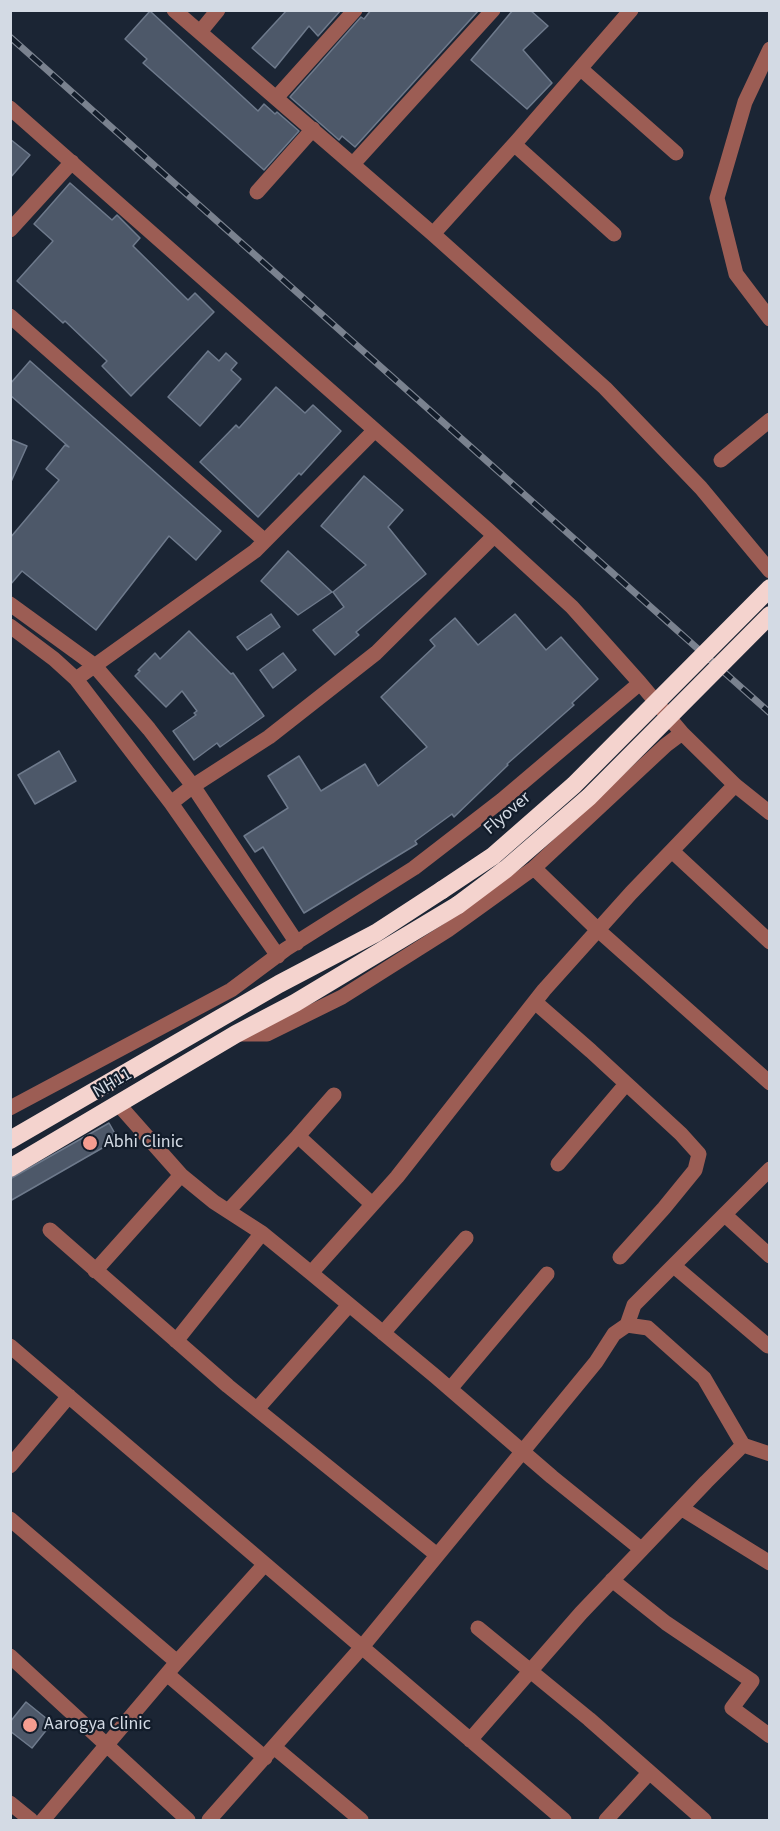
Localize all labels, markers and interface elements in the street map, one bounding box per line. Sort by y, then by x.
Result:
street label: Flyover [480,788,536,840]
street label: NH11 [90,1064,136,1104]
place label: Abhi Clinic [104,1132,183,1154]
marker: Abhi Clinic [81,1134,99,1152]
place label: Aarogya Clinic [44,1714,151,1736]
marker: Aarogya Clinic [21,1716,39,1734]

